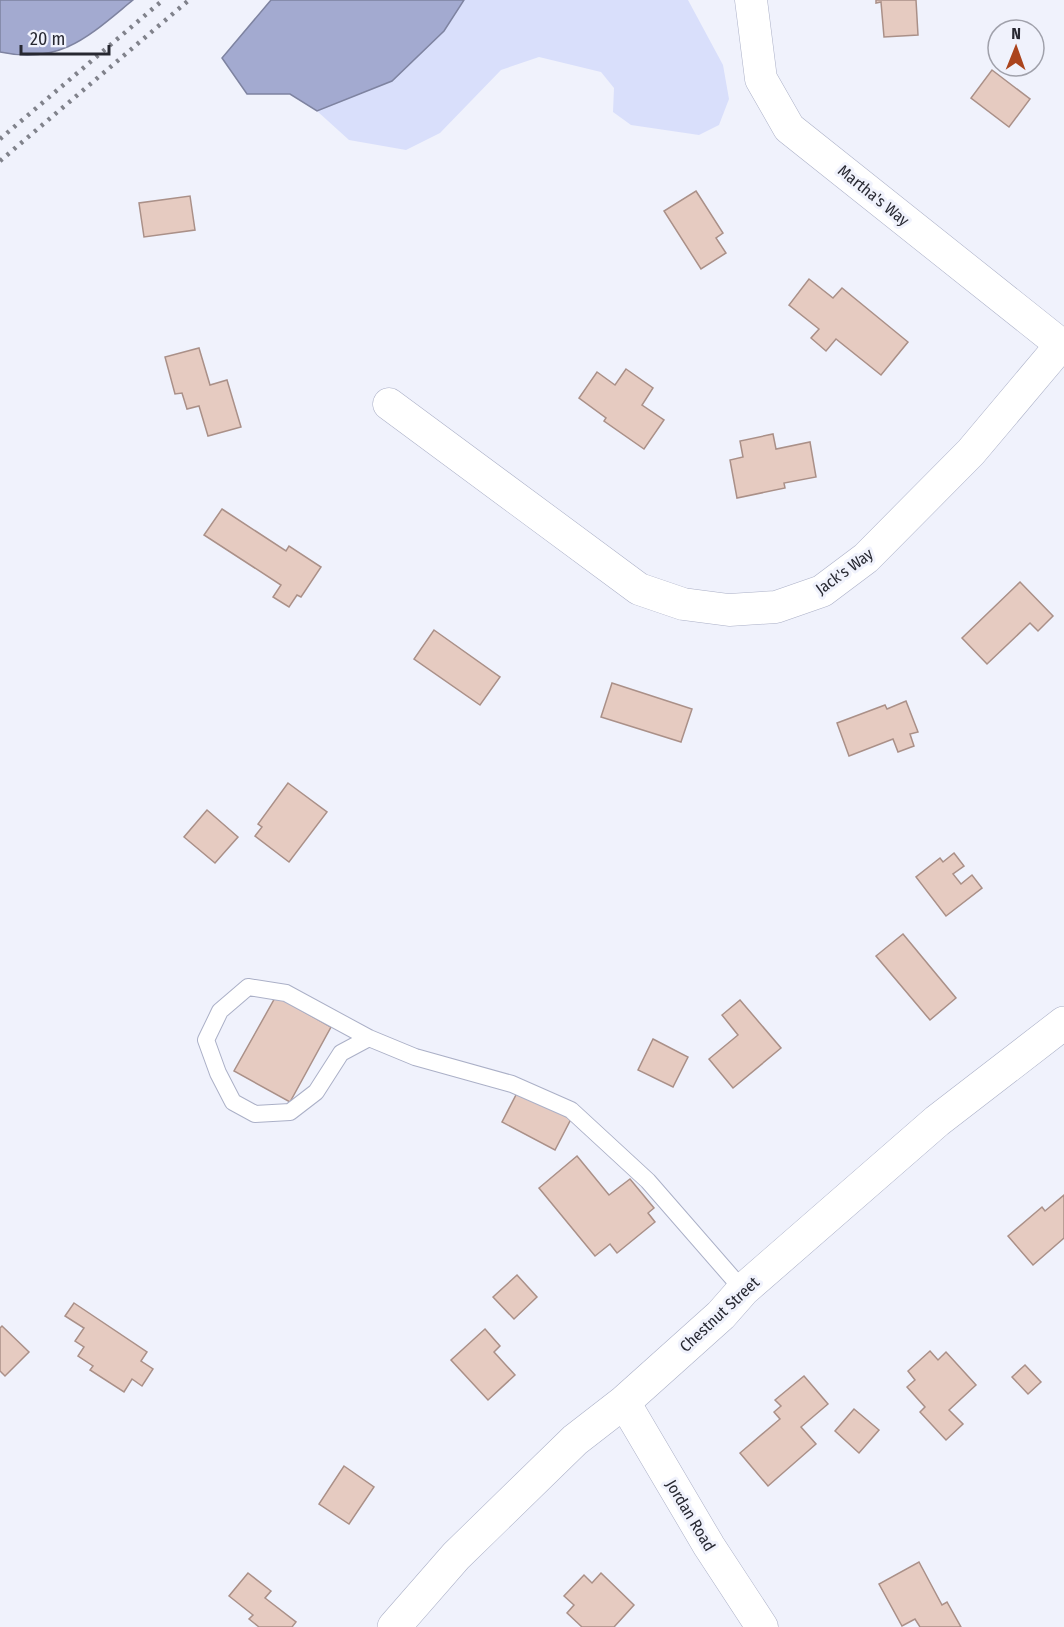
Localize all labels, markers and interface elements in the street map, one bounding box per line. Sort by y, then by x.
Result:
scale bar [21,18,110,56]
north arrow [986,18,1046,78]
text: N [1011,24,1021,43]
text: 20 m [30,28,65,50]
street label: Martha's Way [834,161,914,230]
street label: Jack's Way [812,544,877,599]
street label: Chestnut Street [676,1272,763,1356]
street label: Jordan Road [662,1476,719,1554]

